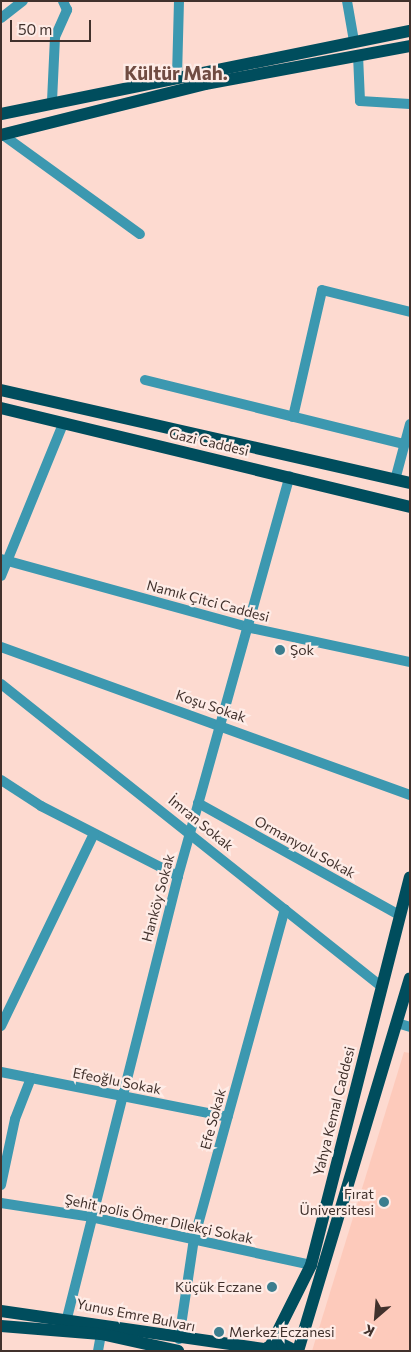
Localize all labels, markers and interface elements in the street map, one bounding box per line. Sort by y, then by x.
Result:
scale bar [12,10,94,42]
text: 50 m [18,20,52,38]
district label: Kültür Mah. [124,62,228,84]
street label: Gazi Caddesi [168,425,250,459]
street label: Namık Çitci Caddesi [145,577,271,625]
place label: Şok [290,642,314,658]
marker: Şok [274,644,286,656]
street label: Koşu Sokak [174,686,248,726]
street label: İmran Sokak [165,792,237,854]
street label: Ormanyolu Sokak [252,812,358,882]
street label: Hanköy Sokak [138,852,178,944]
street label: Yahya Kemal Caddesi [310,1045,358,1177]
street label: Efeoğlu Sokak [71,1064,163,1098]
street label: Efe Sokak [197,1087,229,1151]
place label: Fırat Üniversitesi [300,1186,374,1218]
street label: Şehit polis Ömer Dilekçi Sokak [63,1191,255,1247]
marker: Fırat Üniversitesi [378,1196,390,1208]
place label: Küçük Eczane [175,1279,262,1295]
marker: Küçük Eczane [266,1281,278,1293]
north arrow [351,1292,401,1342]
street label: Yunus Emre Bulvarı [75,1295,197,1335]
text: K [361,1321,377,1341]
place label: Merkez Eczanesi [229,1324,335,1340]
marker: Merkez Eczanesi [213,1326,225,1338]

